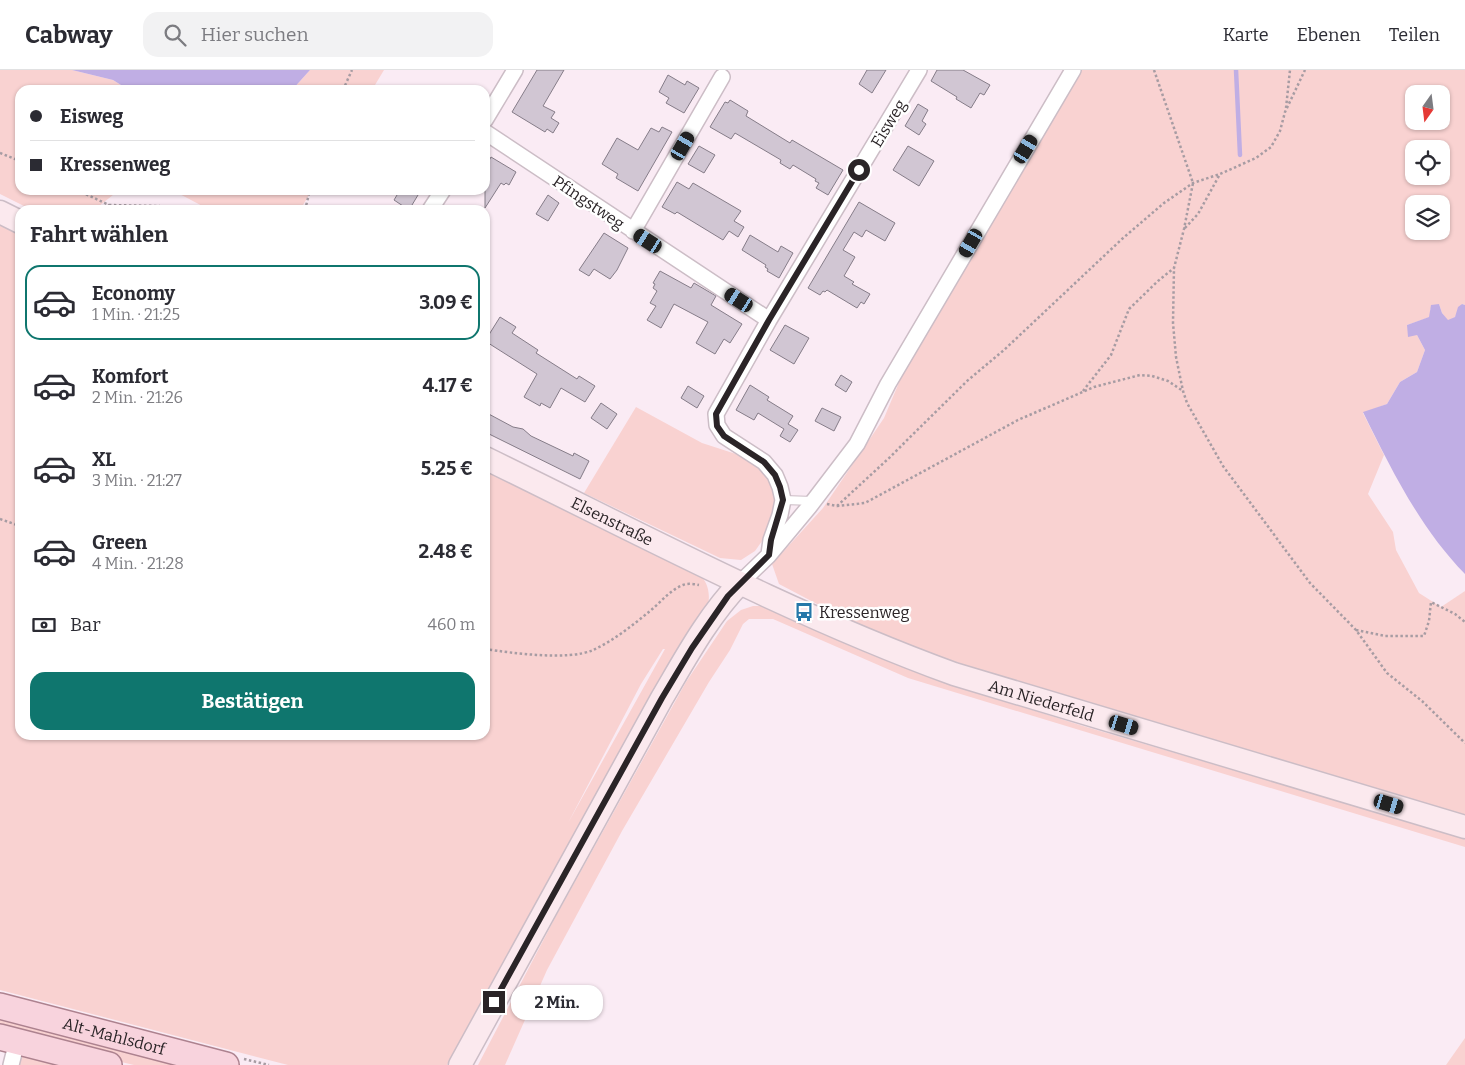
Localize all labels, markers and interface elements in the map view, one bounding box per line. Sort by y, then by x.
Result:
search box [143,12,493,57]
text: Cabway [25,21,113,49]
icon: search [161,21,189,49]
text: Hier suchen [201,23,309,46]
text: Karte [1223,24,1269,46]
text: Ebenen [1297,24,1361,46]
text: Teilen [1389,24,1440,46]
north arrow [1405,85,1450,130]
map controls [1405,85,1450,240]
street label: Eisweg [867,96,910,150]
text: Eisweg [60,105,123,128]
car [669,129,696,163]
car [1011,132,1040,166]
button: locate [1405,140,1450,185]
text: Kressenweg [60,153,170,176]
route start [848,159,870,181]
street label: Pfingstweg [549,172,628,233]
button: layers [1405,195,1450,240]
text: Fahrt wählen [30,221,168,248]
car [957,226,984,260]
car [631,227,664,255]
icon: car [32,280,77,325]
text: Economy [92,282,175,305]
car [722,286,755,314]
text: 3.09 € [419,291,473,314]
text: 1 Min. · 21:25 [92,305,180,324]
icon: car [32,363,77,408]
text: Komfort [92,365,168,388]
text: 4.17 € [423,374,473,397]
text: 2 Min. · 21:26 [92,388,183,407]
icon: car [32,446,77,491]
text: XL [92,448,116,471]
text: 5.25 € [421,457,473,480]
text: 3 Min. · 21:27 [92,471,182,490]
street label: Elsenstraße [568,493,656,550]
icon: car [32,529,77,574]
text: Green [92,531,147,554]
text: 2.48 € [419,540,473,563]
text: 4 Min. · 21:28 [92,554,184,573]
bus stop icon: Kressenweg [793,601,815,623]
place label: Kressenweg [819,603,910,622]
icon: cash [30,611,58,639]
text: Bar [70,613,101,636]
text: 460 m [428,615,475,634]
button: Bestätigen [30,672,475,730]
street label: Am Niederfeld [986,676,1097,726]
car [1107,713,1140,737]
car [1372,792,1405,816]
callout: 2 Min. [512,984,604,1020]
route end [483,991,505,1013]
text: 2 Min. [534,993,580,1012]
street label: Alt-Mahlsdorf [61,1014,169,1059]

